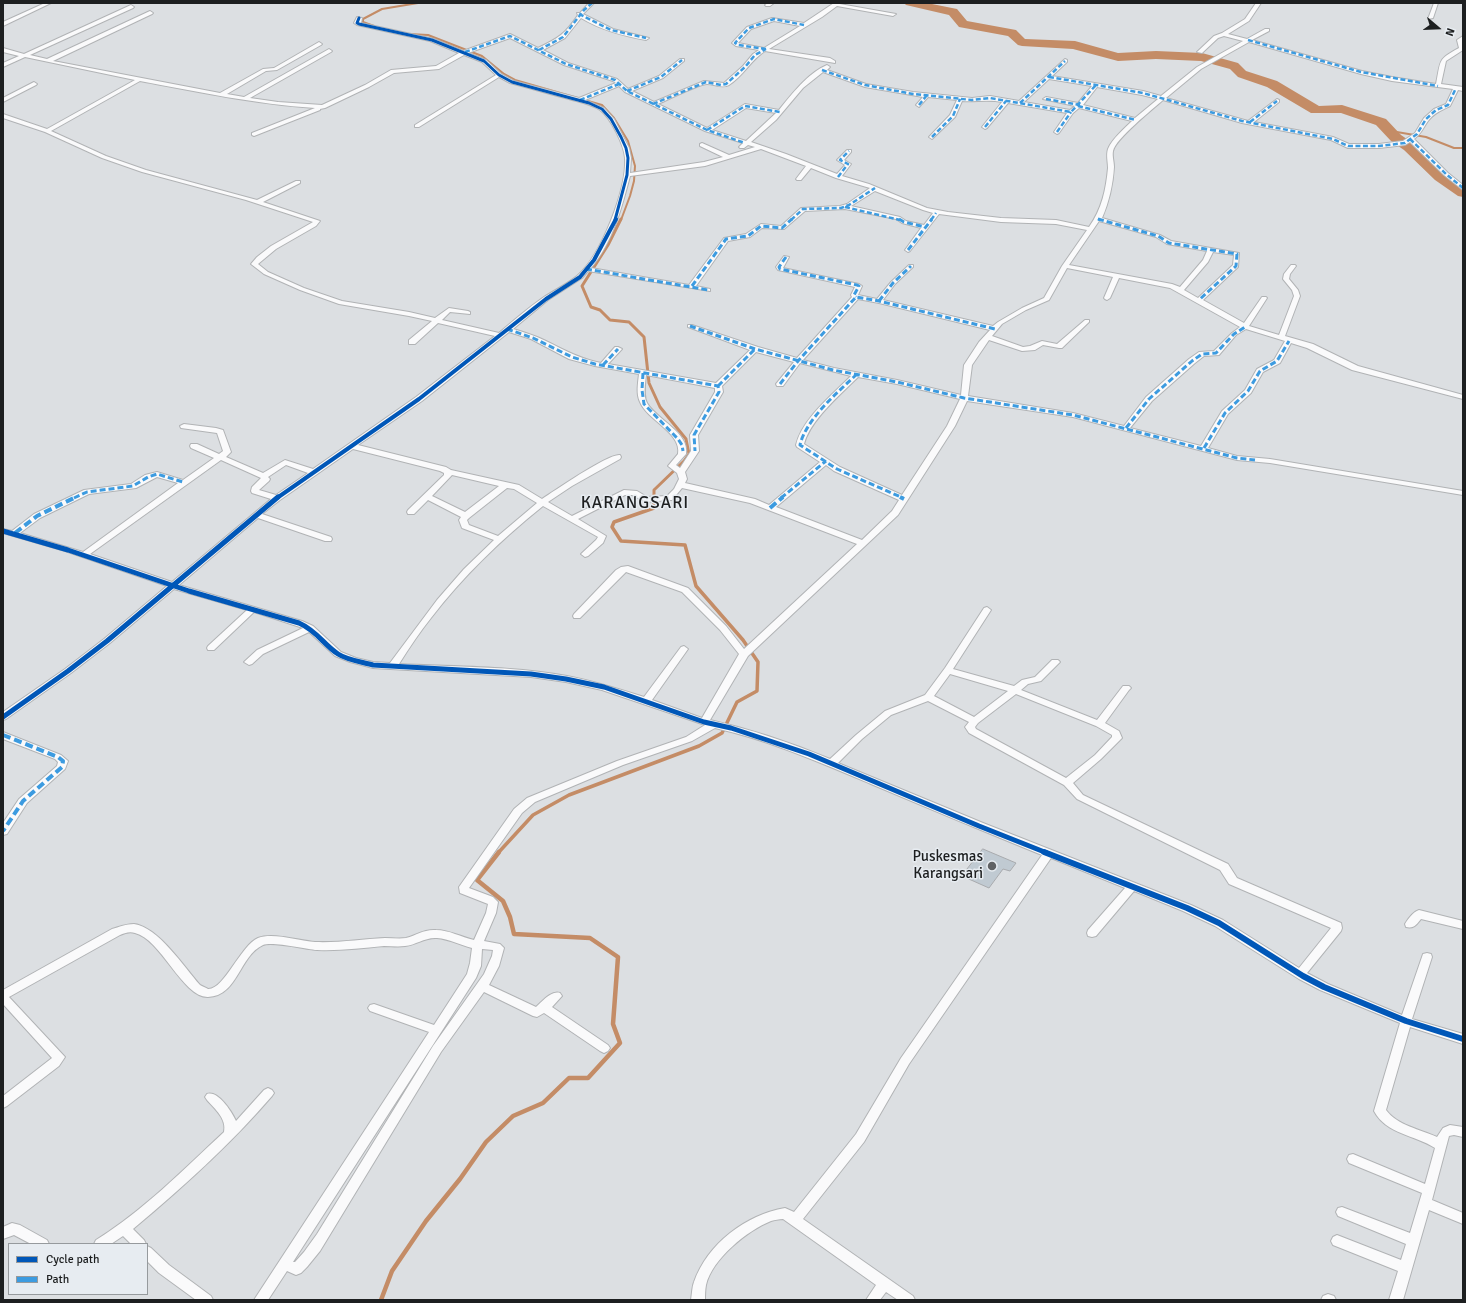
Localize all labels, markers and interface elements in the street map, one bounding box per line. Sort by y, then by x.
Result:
north arrow [1418,8,1458,48]
text: N [1442,26,1457,38]
district label: KARANGSARI [581,494,689,514]
place label: Puskesmas Karangsari [913,848,983,883]
marker: Puskesmas Karangsari [986,860,998,872]
legend [8,1243,148,1295]
text: Cycle path [46,1252,99,1267]
text: Path [46,1272,69,1287]

